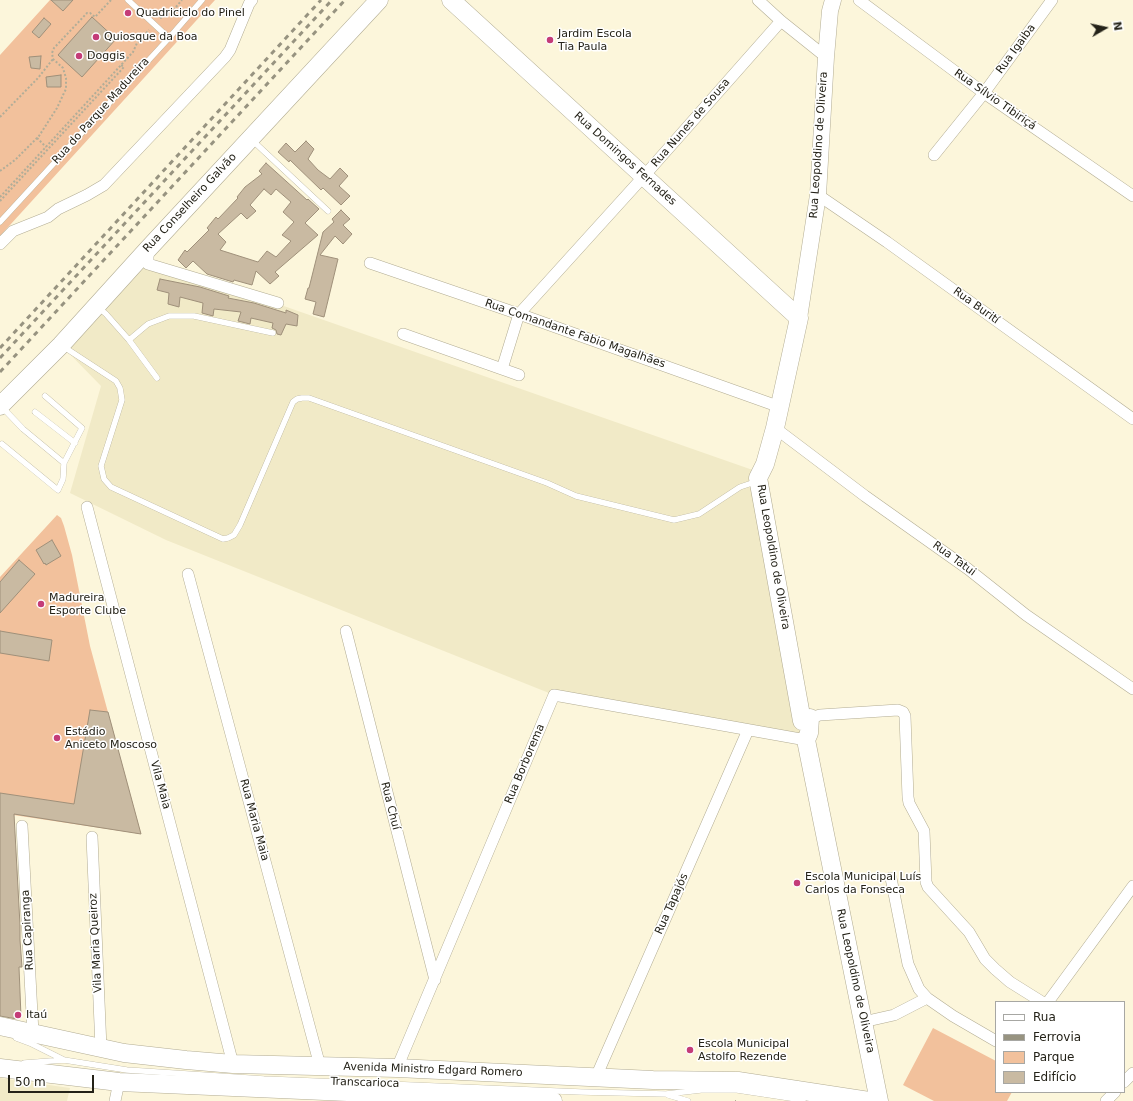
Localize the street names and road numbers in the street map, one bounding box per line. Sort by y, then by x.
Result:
street label: Rua Igaiba [994,22,1038,76]
street label: Rua do Parque Madureira [50,55,152,167]
street label: Rua Sílvio Tibiriçá [951,67,1039,133]
street label: Rua Leopoldino de Oliveira [807,71,831,219]
street label: Rua Nunes de Sousa [649,76,733,170]
street label: Rua Domingos Fernades [571,110,679,208]
street label: Rua Conselheiro Galvão [141,151,239,255]
street label: Rua Burití [950,285,1002,327]
street label: Rua Comandante Fabio Magalhães [483,297,667,371]
street label: Rua Leopoldino de Oliveira [754,483,792,631]
street label: Rua Tatui [930,539,978,579]
street label: Rua Borborema [502,722,548,806]
street label: Vila Maia [147,759,173,811]
street label: Rua Maria Maia [237,778,271,862]
street label: Rua Chuí [378,781,402,831]
street label: Rua Tapajós [653,872,691,936]
street label: Rua Capiranga [19,889,37,971]
street label: Vila Maria Queiroz [87,893,105,993]
street label: Rua Leopoldino de Oliveira [833,908,877,1054]
street label: Avenida Ministro Edgard Romero [343,1060,523,1080]
street label: Transcarioca [330,1075,400,1091]

